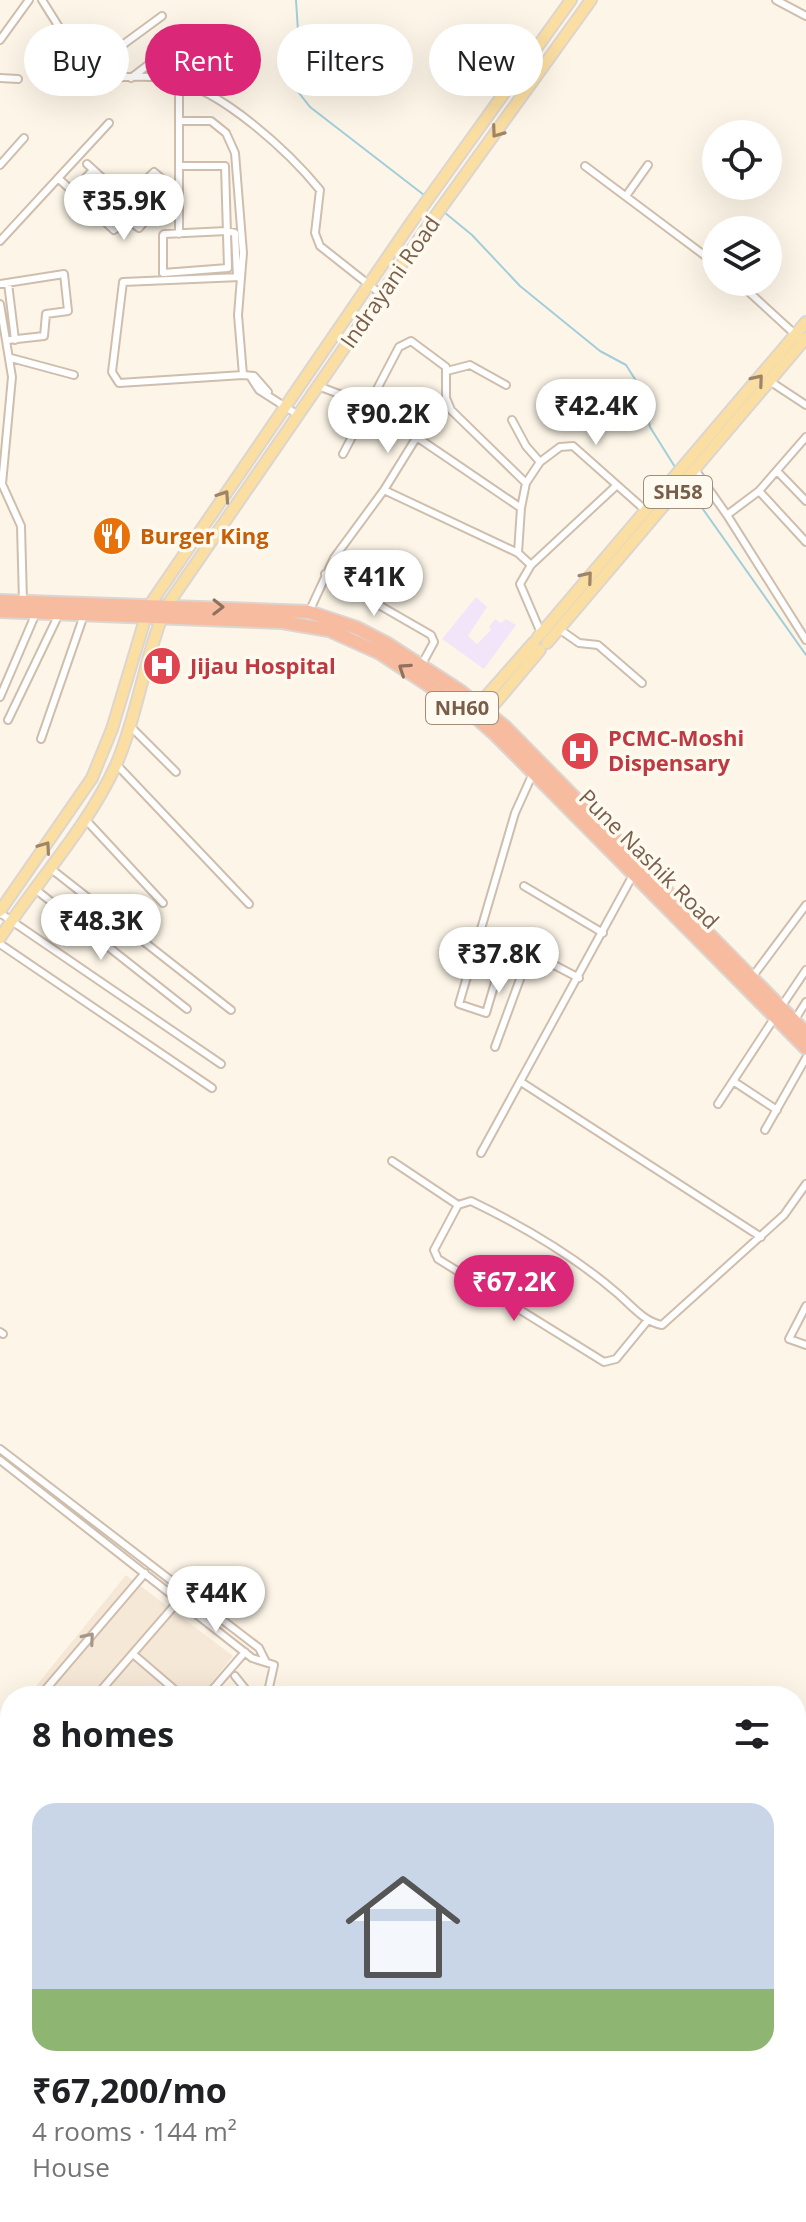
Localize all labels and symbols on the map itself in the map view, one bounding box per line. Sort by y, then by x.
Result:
one-way arrow [492,123,506,137]
pin: ₹35.9K [59,174,189,242]
street label: Indrayani Road [332,209,446,353]
one-way arrow [748,375,763,389]
pin: ₹42.4K [531,379,661,447]
pin: ₹90.2K [323,387,453,455]
road number: SH58 [644,476,712,508]
one-way arrow [215,490,230,504]
restaurant icon: Burger King [91,515,133,557]
place label: Burger King [140,520,269,550]
pin: ₹41K [327,550,421,618]
one-way arrow [578,571,592,586]
one-way arrow [212,598,225,616]
hospital icon: Jijau Hospital [141,645,183,687]
place label: Jijau Hospital [188,650,336,680]
one-way arrow [399,664,413,679]
road number: NH60 [426,692,498,724]
place label: PCMC-Moshi Dispensary [608,722,744,777]
hospital icon: PCMC-Moshi Dispensary [559,730,601,772]
street label: Pune Nashik Road [573,782,726,935]
one-way arrow [35,842,50,856]
pin: ₹48.3K [36,894,166,962]
pin: ₹37.8K [434,927,564,995]
pin: ₹67.2K [449,1255,579,1323]
pin: ₹44K [169,1566,263,1634]
one-way arrow [79,1633,94,1648]

